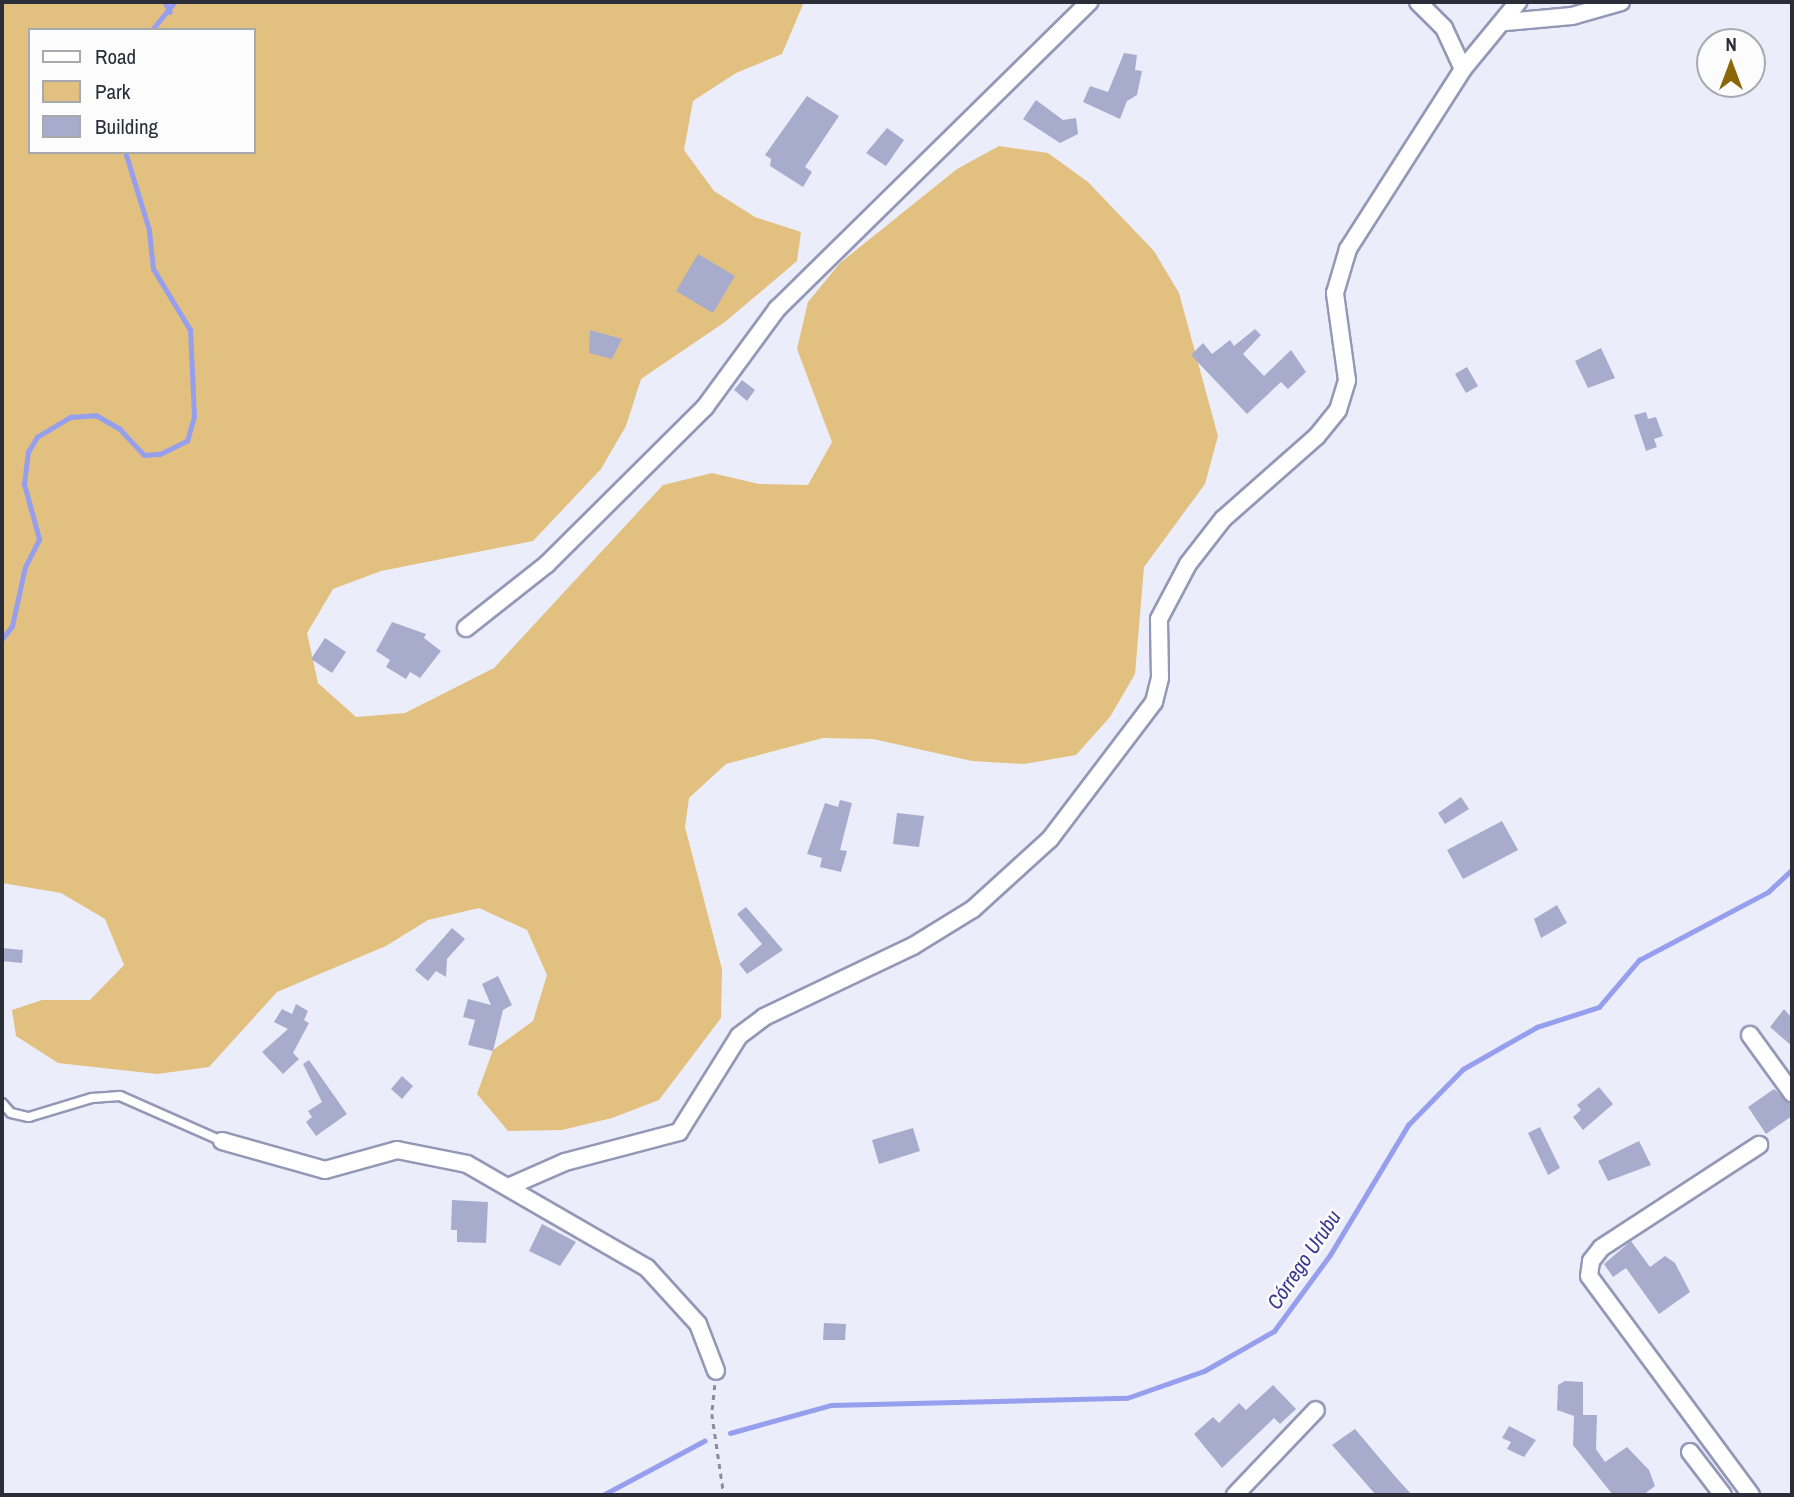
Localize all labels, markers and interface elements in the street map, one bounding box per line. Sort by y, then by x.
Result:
legend [28,28,256,154]
north arrow [1696,28,1766,98]
text: N [1725,31,1737,57]
text: Road [95,42,136,71]
text: Park [95,77,130,106]
text: Building [95,112,158,141]
water label: Córrego Urubu [1262,1206,1346,1314]

